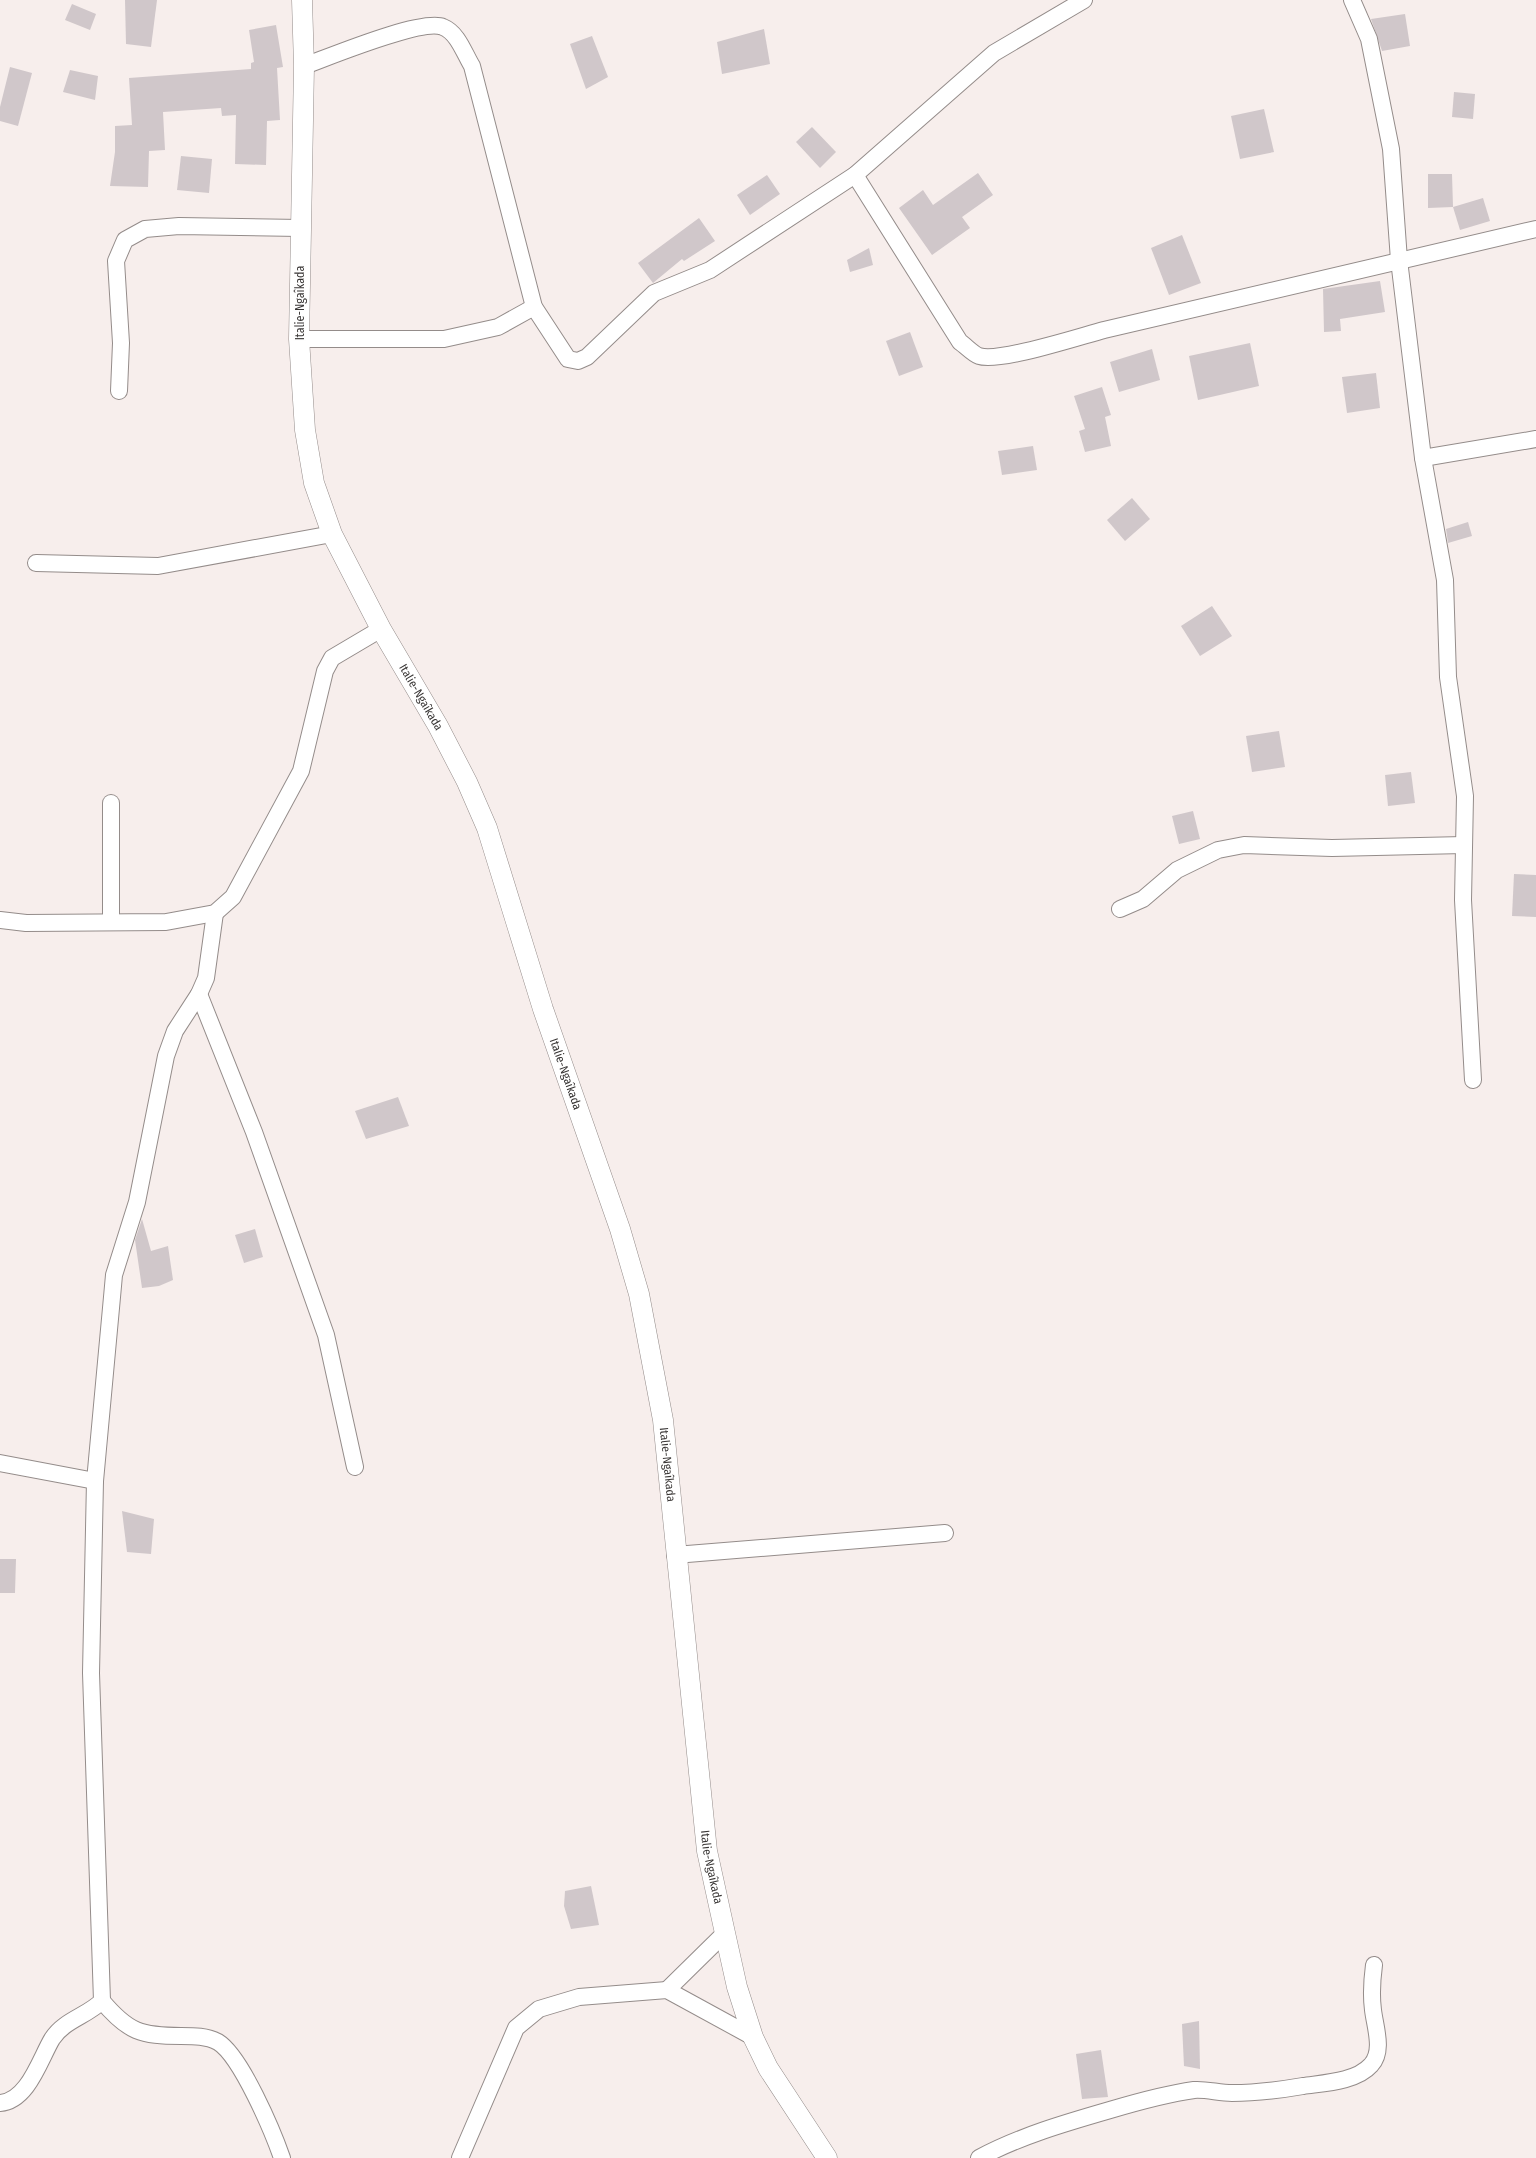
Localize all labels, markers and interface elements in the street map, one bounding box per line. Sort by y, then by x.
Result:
street label: Italie-Ngaîkada [293,266,307,340]
street label: Italie-Ngaîkada [396,661,446,733]
street label: Italie-Ngaîkada [547,1036,585,1112]
street label: Italie-Ngaîkada [657,1427,678,1503]
street label: Italie-Ngaîkada [698,1829,725,1905]

